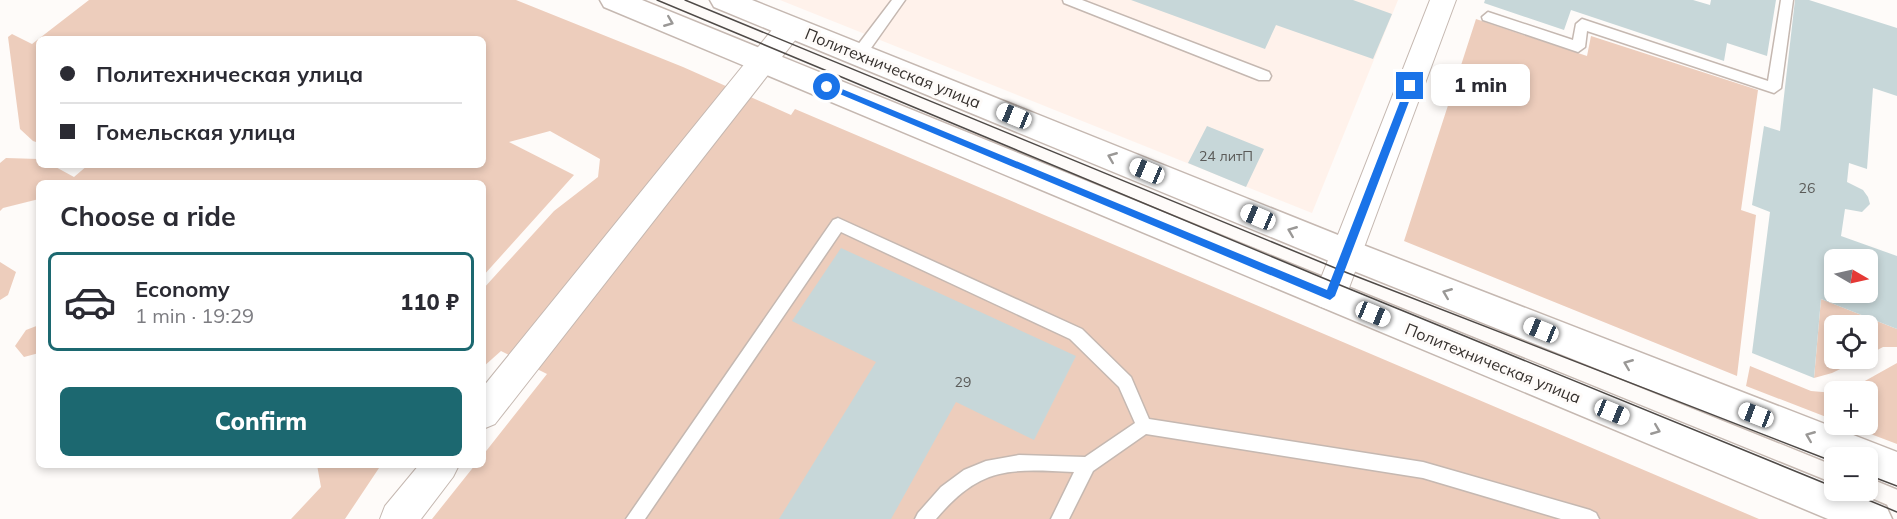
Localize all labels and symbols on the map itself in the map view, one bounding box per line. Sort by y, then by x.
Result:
one-way arrow [662,15,673,27]
street label: Политехническая улица [802,24,984,112]
callout: 1 min [1431,65,1530,107]
route end [1396,72,1423,99]
route start [813,73,840,100]
car [994,101,1034,131]
house number: 24 литП [1199,147,1253,165]
one-way arrow [1107,152,1118,164]
car [1127,156,1167,186]
house number: 26 [1799,179,1815,197]
car [1238,202,1278,232]
one-way arrow [1288,226,1299,238]
north arrow [1824,249,1878,303]
one-way arrow [1442,288,1453,300]
car [1353,299,1393,329]
car [1521,315,1561,345]
street label: Политехническая улица [1402,319,1584,407]
one-way arrow [1624,359,1634,372]
house number: 29 [955,373,971,391]
car [1592,397,1632,427]
car [1736,400,1776,430]
one-way arrow [1650,423,1661,435]
one-way arrow [1805,431,1816,443]

